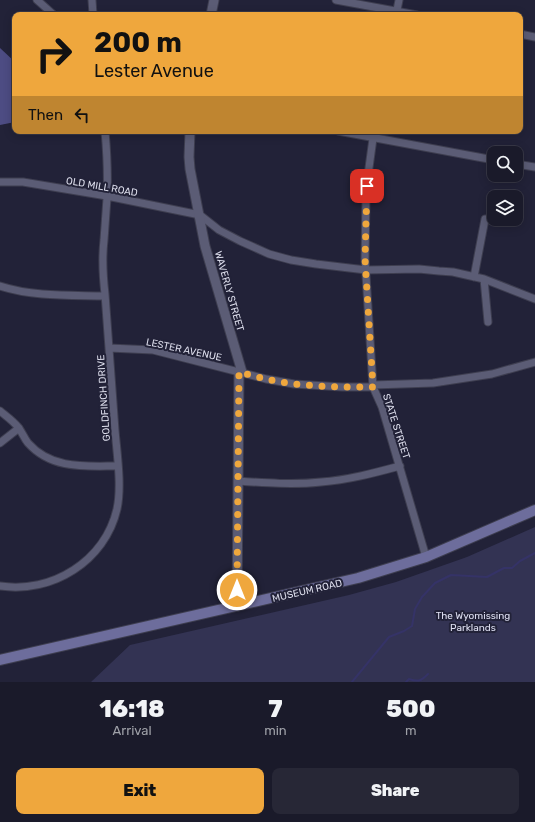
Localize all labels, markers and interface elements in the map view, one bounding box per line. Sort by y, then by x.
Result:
text: 200 m [94,26,182,59]
icon: right [28,28,80,80]
text: Lester Avenue [94,60,214,82]
icon: left [71,104,93,126]
text: Then [28,106,63,124]
map controls [487,146,523,226]
button: search [487,146,523,182]
pin [350,169,384,203]
street label: OLD MILL ROAD [65,175,139,199]
icon: arrive [356,175,378,197]
button: layers [487,190,523,226]
street label: WAVERLY STREET [212,250,246,333]
street label: LESTER AVENUE [145,336,223,364]
street label: GOLDFINCH DRIVE [95,354,113,442]
street label: STATE STREET [380,392,412,461]
position arrow [216,569,258,611]
street label: MUSEUM ROAD [271,577,343,605]
park label: The Wyomissing Parklands [436,610,510,634]
text: 16:18 [99,695,165,723]
text: 7 [268,695,283,723]
text: 500 [386,695,436,723]
text: Arrival [113,723,152,738]
text: min [264,723,287,738]
text: m [405,723,417,738]
button: Exit [16,768,264,814]
button: Share [272,768,519,814]

